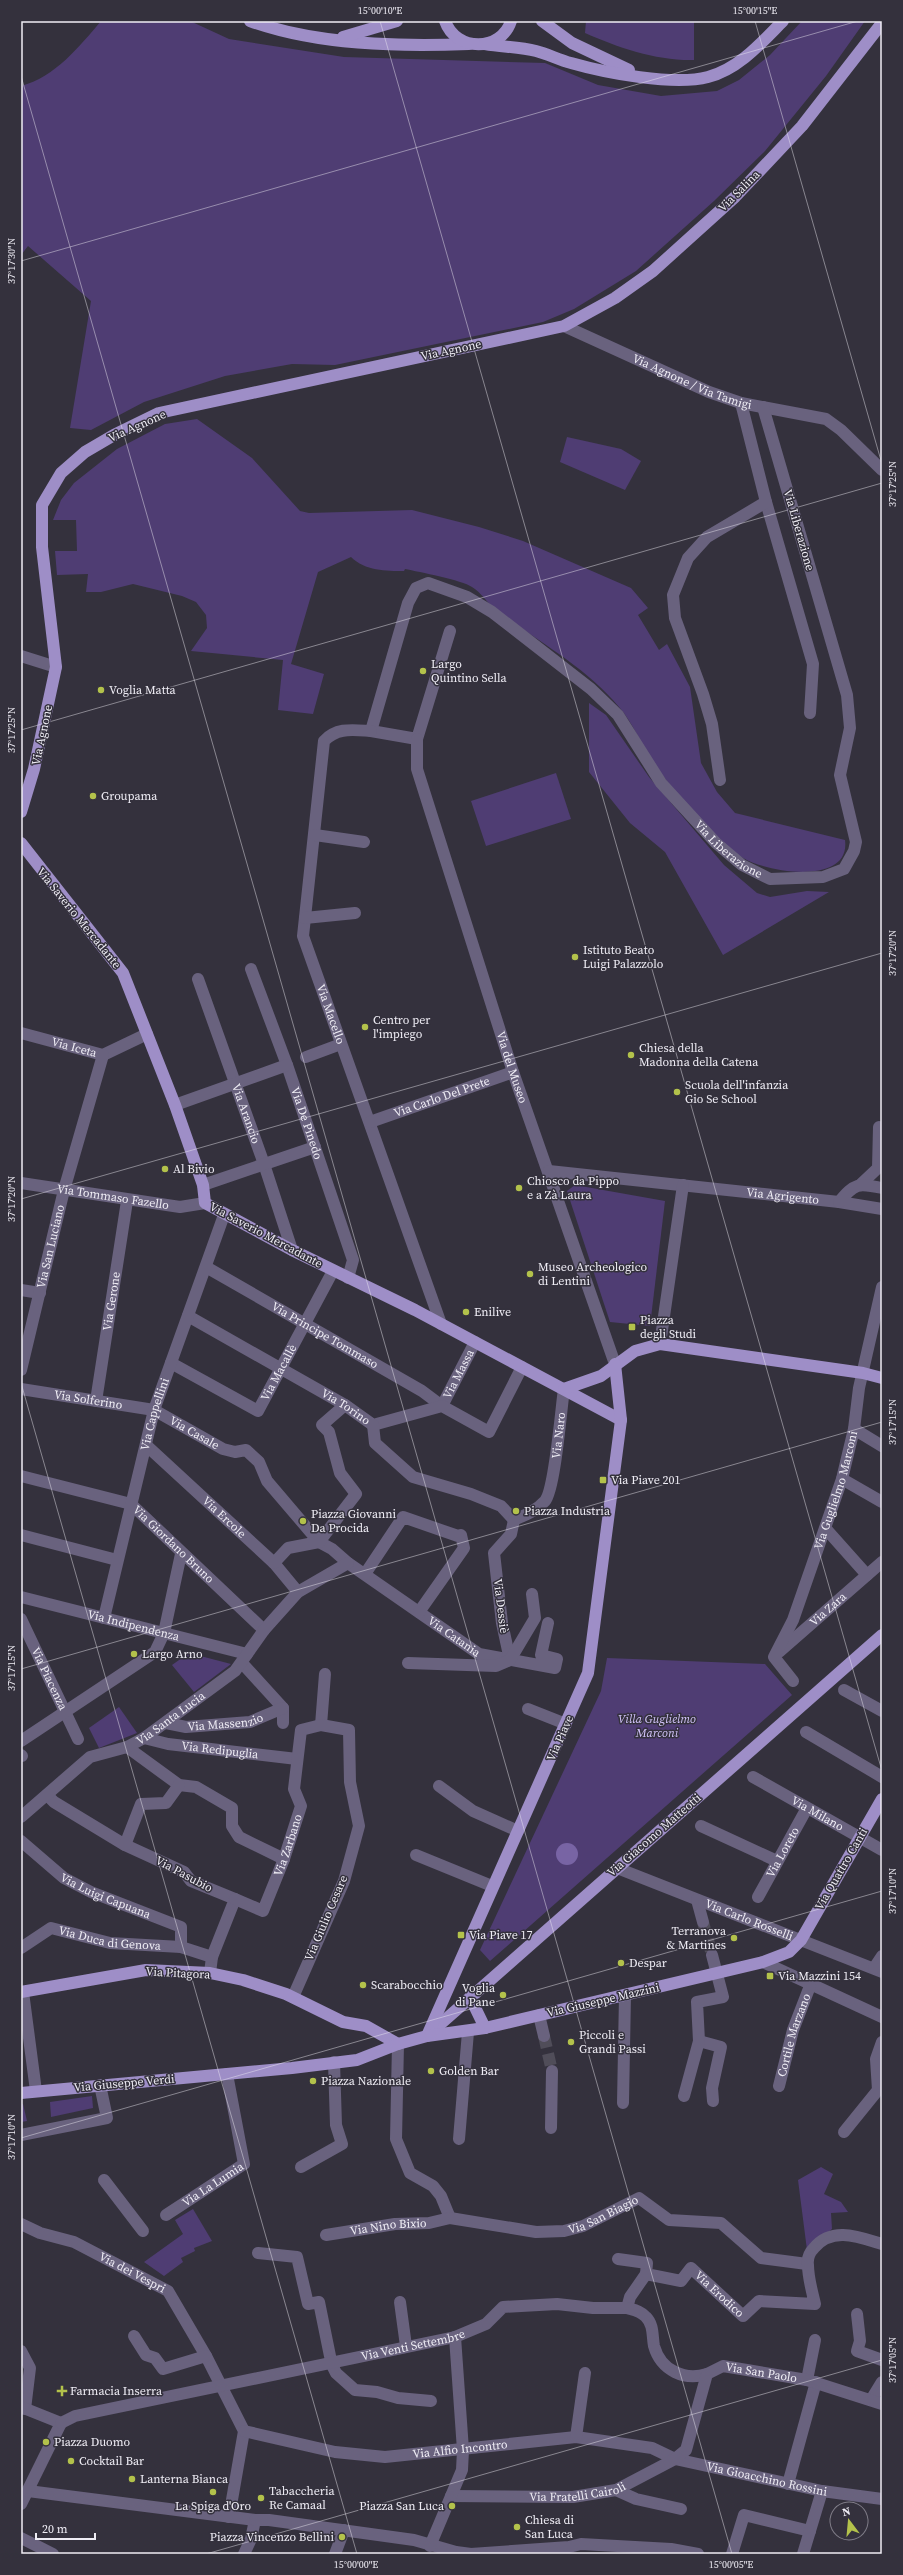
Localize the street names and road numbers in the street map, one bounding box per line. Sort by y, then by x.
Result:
street label: Via Salina [715,166,764,215]
street label: Via Agnone [419,336,483,364]
street label: Via Agnone / Via Tamigi [630,350,754,413]
street label: Via Agnone [106,406,168,446]
street label: Via Liberazione [780,487,818,573]
street label: Via Agnone [28,703,56,767]
street label: Via Liberazione [691,817,765,882]
street label: Via Saverio Mercadante [33,864,125,972]
street label: Via Macello [313,982,349,1047]
street label: Via del Museo [493,1029,531,1106]
street label: Via Iceta [50,1034,99,1061]
street label: Via Carlo Del Prete [392,1073,492,1121]
street label: Via Arancio [228,1082,264,1146]
street label: Via De Pinedo [287,1085,326,1162]
street label: Via Tommaso Fazello [56,1181,171,1213]
street label: Via Agrigento [746,1184,820,1208]
street label: Via Saverio Mercadante [207,1198,325,1272]
street label: Via San Luciano [33,1203,68,1290]
street label: Via Gerone [99,1271,124,1332]
street label: Via Principe Tommaso [268,1298,381,1372]
street label: Via Macallè [257,1341,300,1404]
street label: Via Massa [439,1346,478,1401]
street label: Via Cappellini [137,1375,173,1452]
street label: Via Torino [318,1385,374,1429]
street label: Via Solferino [53,1386,124,1413]
street label: Via Naro [548,1411,569,1460]
street label: Via Casale [167,1412,222,1453]
street label: Via Guglielmo Marconi [810,1429,861,1552]
street label: Via Ercole [199,1493,250,1541]
street label: Via Giordano Bruno [129,1502,218,1587]
street label: Via Dessiè [490,1578,512,1634]
street label: Via Zara [806,1588,850,1630]
street label: Via Indipendenza [86,1606,182,1645]
street label: Via Catania [424,1613,484,1661]
street label: Via Piacenza [28,1644,72,1714]
street label: Via Santa Lucia [133,1687,209,1749]
street label: Via Massenzio [187,1709,266,1735]
street label: Via Piave [543,1712,577,1764]
street label: Via Redipuglia [181,1738,260,1763]
street label: Via Giacomo Matteotti [604,1790,705,1880]
street label: Via Milano [788,1792,847,1835]
street label: Via Zarbano [270,1812,306,1879]
street label: Via Loreto [762,1824,803,1881]
street label: Via Quattro Canti [811,1825,871,1913]
street label: Via Pasubio [153,1852,216,1896]
street label: Via Luigi Capuana [57,1869,154,1923]
street label: Via Giulio Cesare [301,1873,351,1963]
street label: Via Carlo Rosselli [703,1895,796,1945]
street label: Via Duca di Genova [57,1922,162,1954]
street label: Via Pitagora [145,1963,212,1983]
street label: Via Giuseppe Mazzini [545,1979,661,2021]
street label: Cortile Marzano [774,1991,815,2079]
street label: Via Giuseppe Verdi [73,2071,176,2095]
street label: Via La Lumia [179,2158,248,2210]
street label: Via San Biagio [566,2191,641,2238]
street label: Via Nino Bixio [349,2215,427,2239]
street label: Via dei Vespri [96,2248,169,2297]
street label: Via Erodico [691,2267,748,2321]
street label: Via Venti Settembre [360,2326,467,2364]
street label: Via San Paolo [724,2359,799,2386]
street label: Via Alfio Incontro [412,2436,509,2462]
street label: Via Gioacchino Rossini [705,2458,828,2500]
street label: Via Fratelli Cairoli [529,2478,629,2505]

